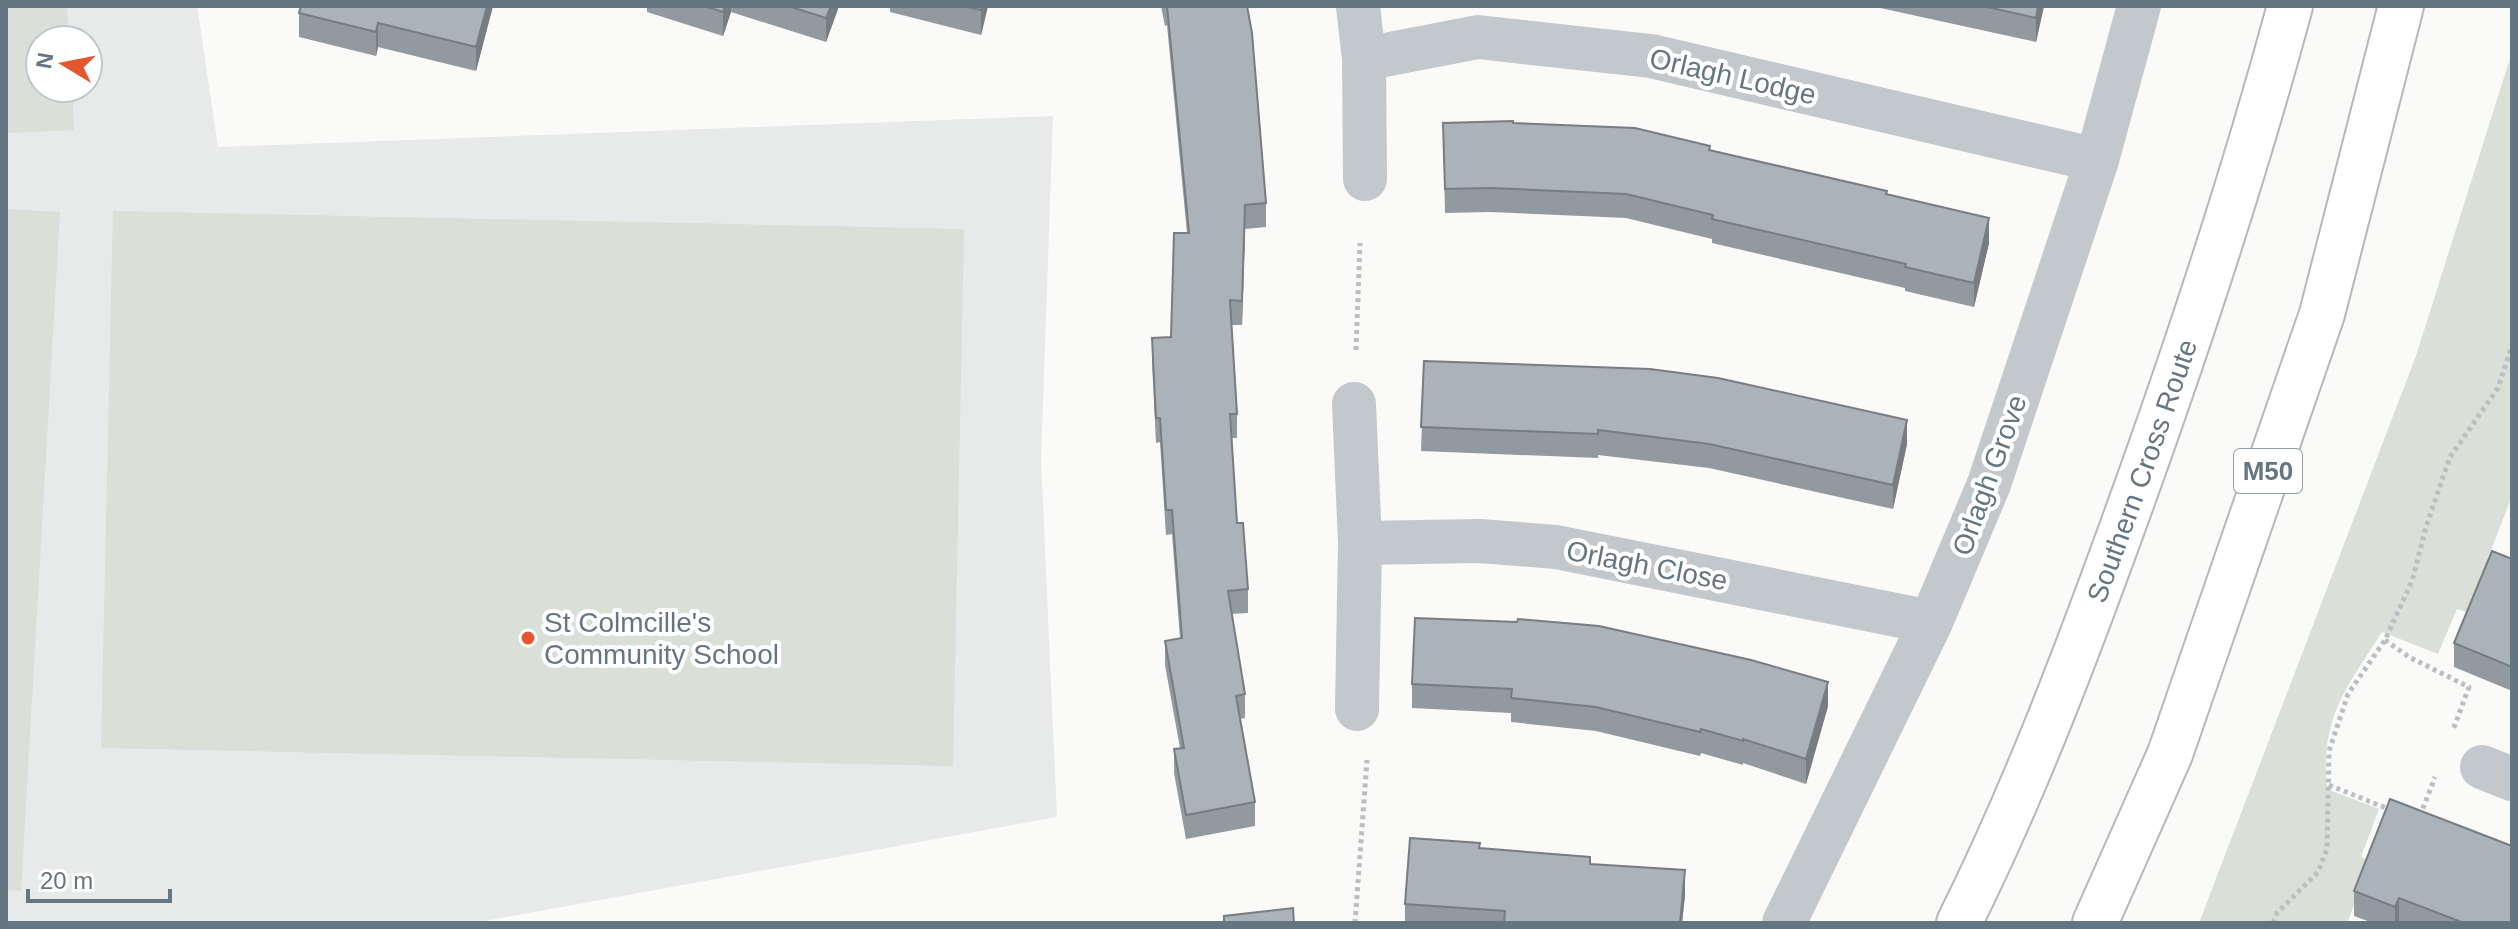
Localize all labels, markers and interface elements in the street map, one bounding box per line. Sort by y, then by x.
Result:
north arrow [24,24,104,104]
street label: Orlagh Lodge [1647,42,1819,111]
text: N [31,51,58,71]
street label: Southern Cross Route [2081,335,2203,607]
street label: Orlagh Grove [1946,391,2033,559]
road number: M50 [2234,449,2302,493]
street label: Orlagh Close [1564,535,1730,596]
place label: St Colmcille's Community School [544,607,779,670]
marker: St Colmcille's Community School [519,629,537,647]
scale bar [28,853,170,903]
text: 20 m [40,867,93,894]

